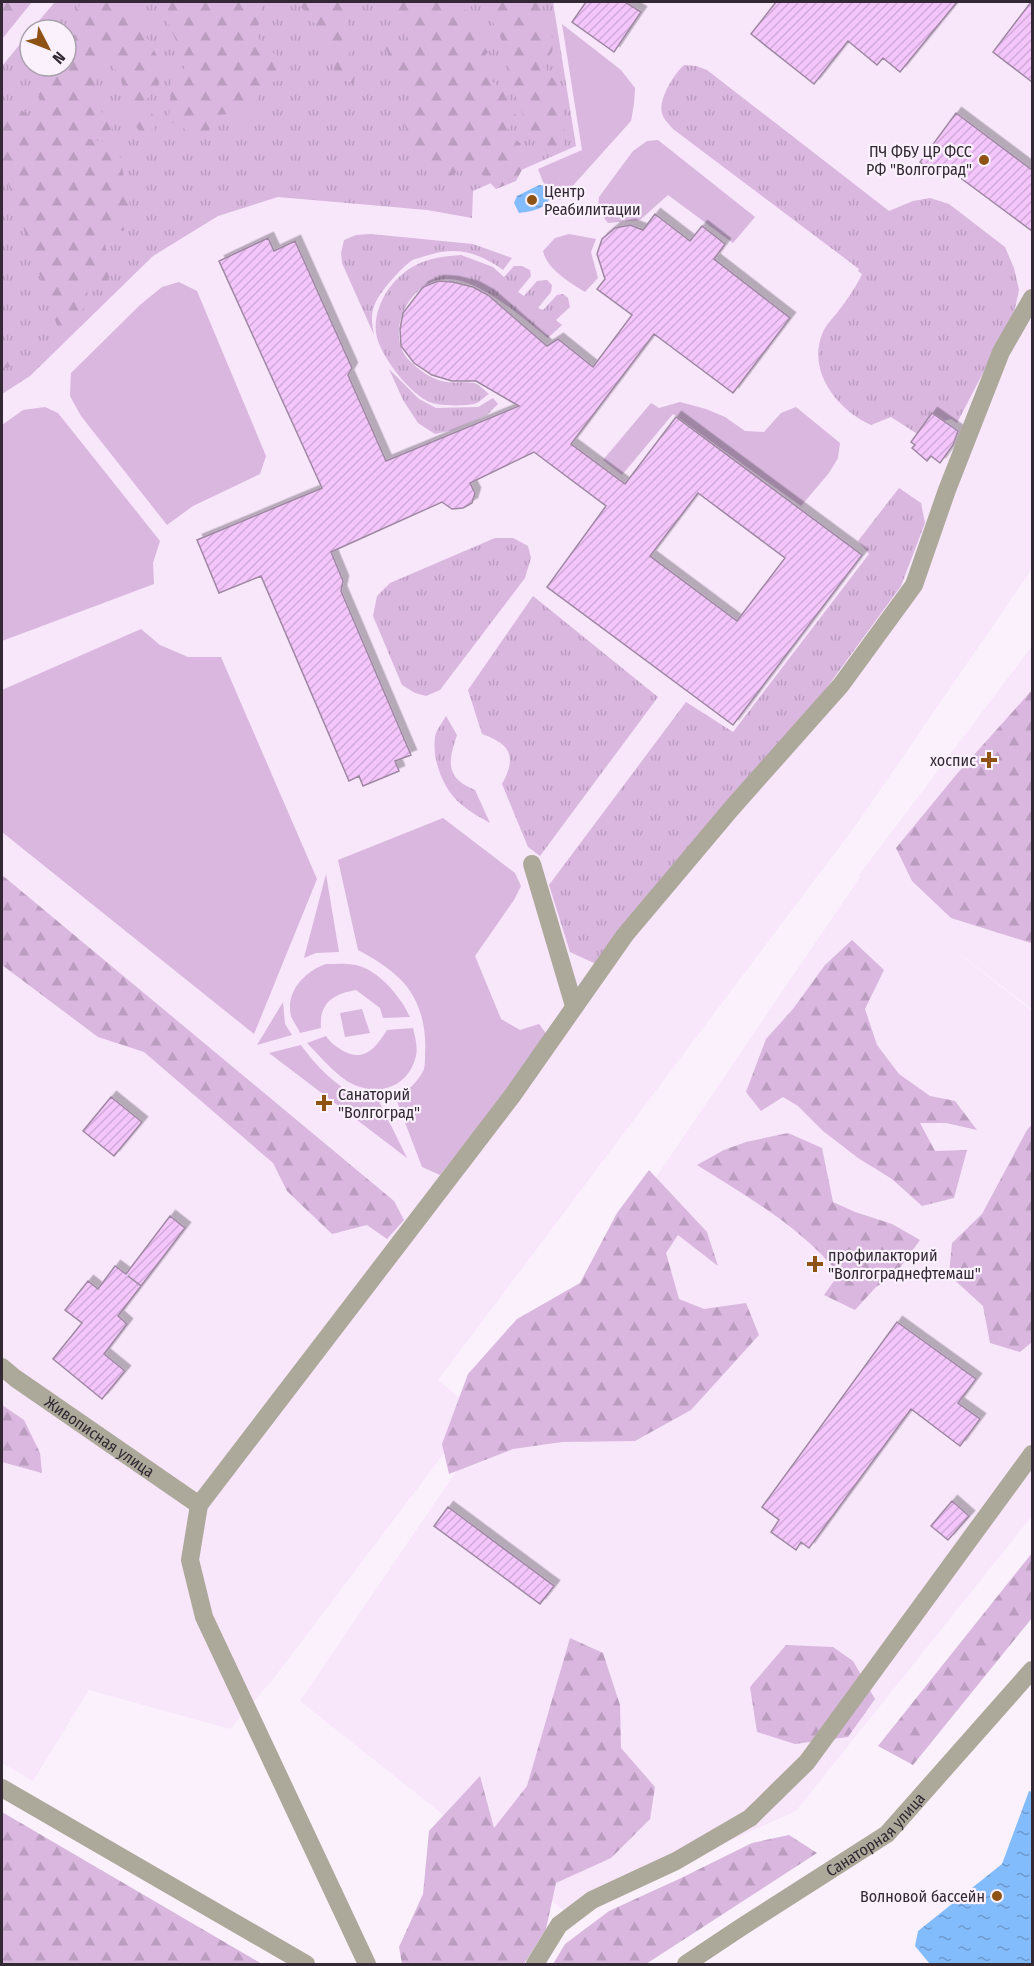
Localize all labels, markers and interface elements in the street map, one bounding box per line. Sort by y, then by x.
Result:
north arrow [18,18,78,78]
text: N [49,48,69,68]
place label: ПЧ ФБУ ЦР ФСС РФ "Волгоград" [866,142,972,179]
marker: ПЧ ФБУ ЦР ФСС РФ "Волгоград" [977,153,991,167]
place label: Центр Реабилитации [544,182,641,219]
marker: Центр Реабилитации [525,193,539,207]
place label: хоспис [930,751,976,770]
marker: хоспис [980,751,998,769]
place label: Санаторий "Волгоград" [338,1085,420,1122]
marker: Санаторий "Волгоград" [315,1094,333,1112]
place label: профилакторий "Волгограднефтемаш" [828,1246,981,1283]
marker: профилакторий "Волгограднефтемаш" [806,1255,824,1273]
street label: Живописная улица [41,1392,158,1481]
street label: Санаторная улица [822,1789,929,1880]
place label: Волновой бассейн [860,1887,985,1906]
marker: Волновой бассейн [990,1889,1004,1903]

